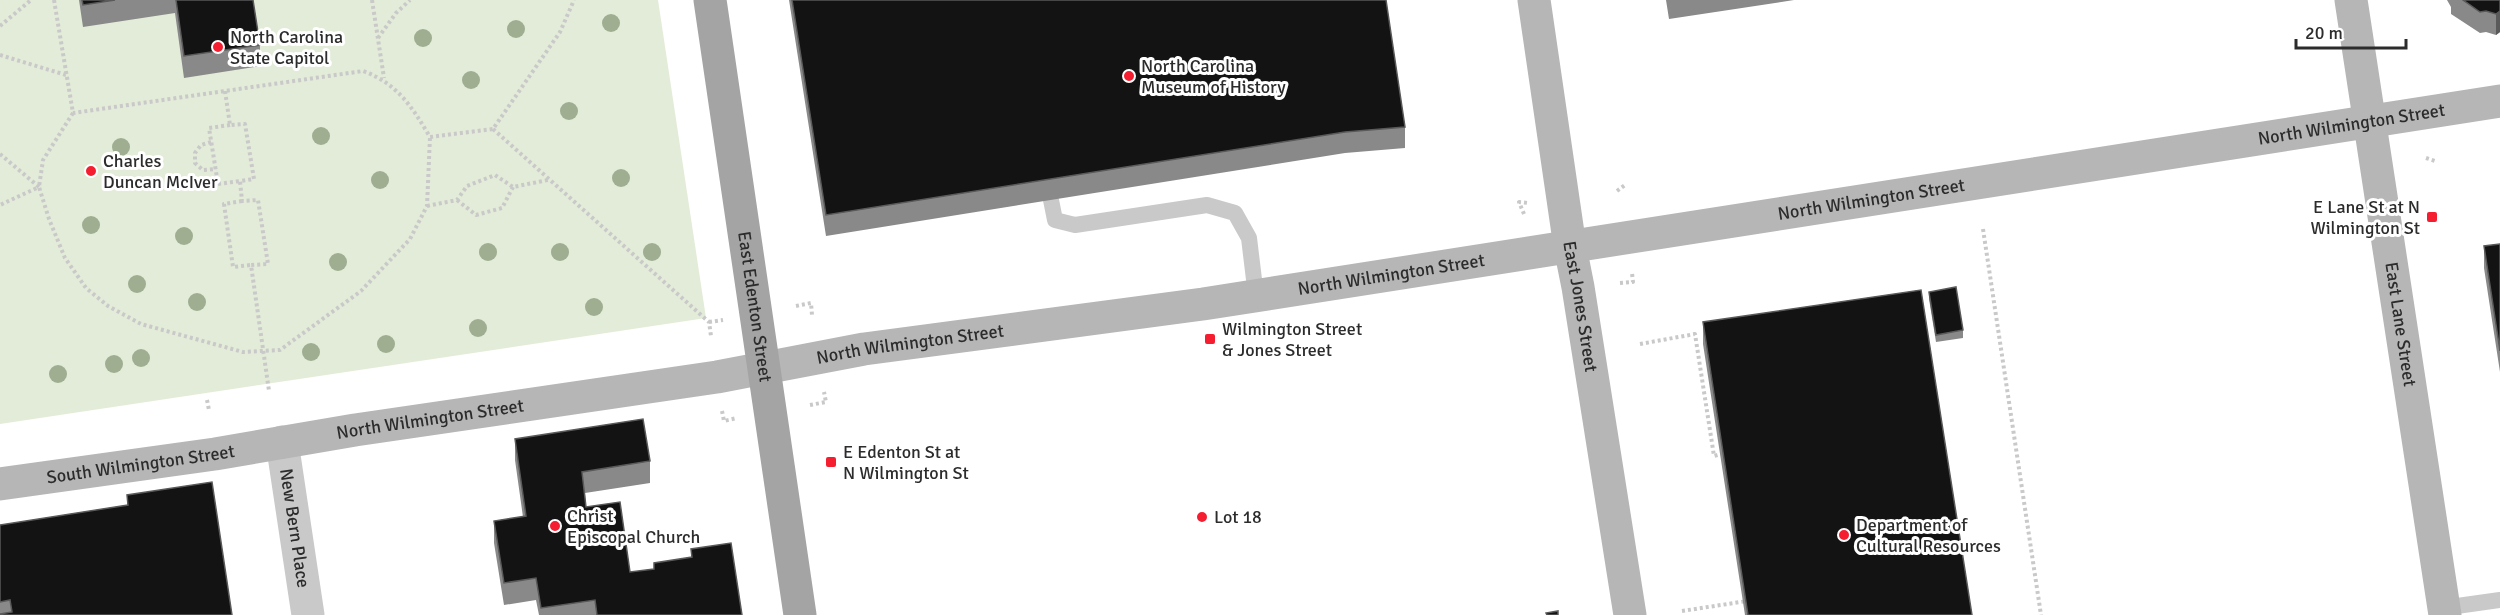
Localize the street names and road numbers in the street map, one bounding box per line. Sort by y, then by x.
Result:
street label: North Wilmington Street [2256,99,2447,150]
street label: North Wilmington Street [1776,174,1966,225]
street label: East Edenton Street [733,230,777,384]
street label: East Jones Street [1558,240,1602,374]
street label: North Wilmington Street [1296,249,1486,300]
street label: East Lane Street [2380,261,2421,388]
street label: North Wilmington Street [815,320,1005,369]
street label: North Wilmington Street [335,394,525,444]
street label: South Wilmington Street [45,440,236,488]
street label: New Bern Place [275,467,315,589]

